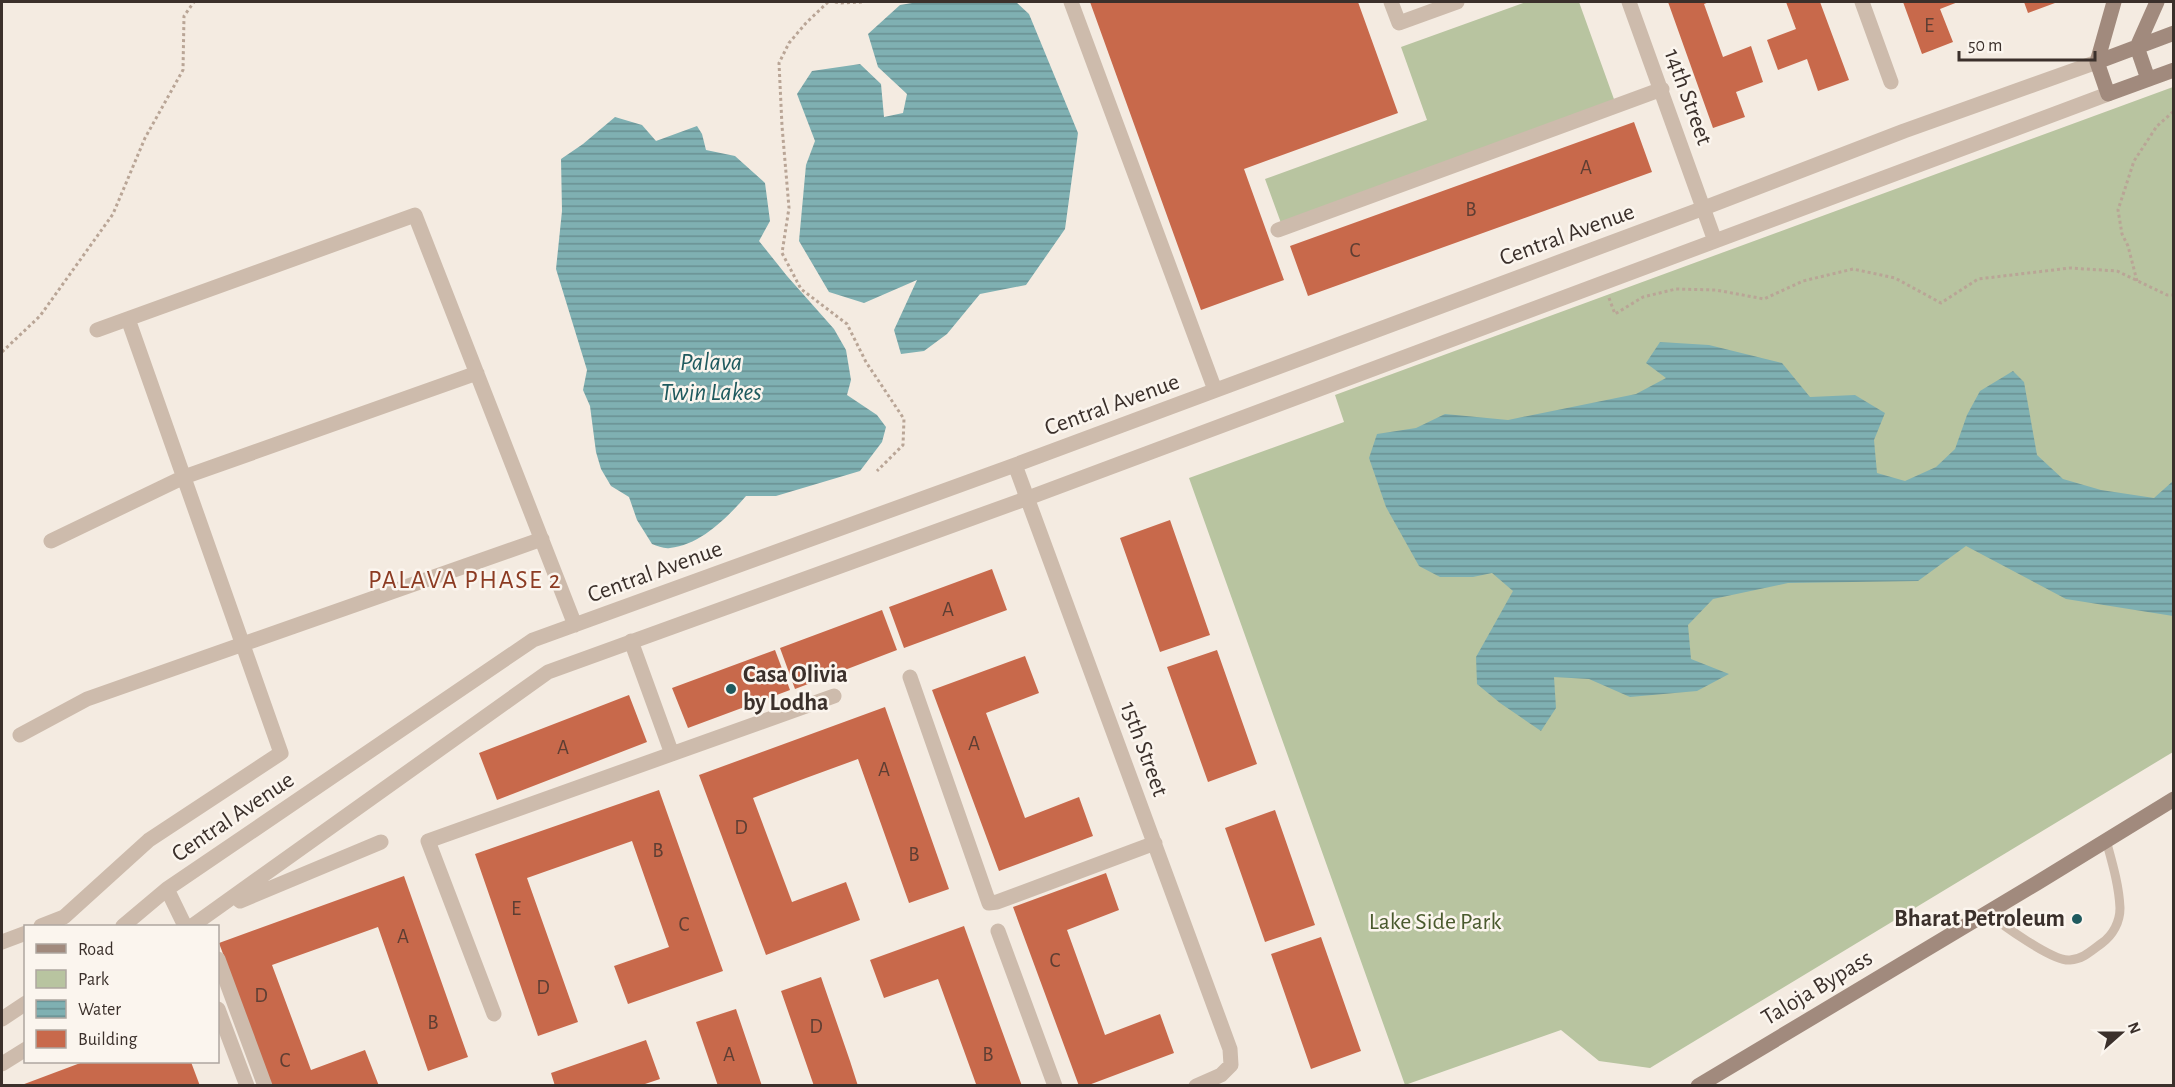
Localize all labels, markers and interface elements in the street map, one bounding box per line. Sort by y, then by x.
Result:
house number: E [1924,15,1934,36]
scale bar [1959,24,2096,62]
text: 50 m [1968,37,2002,55]
street label: 14th Street [1660,46,1717,149]
house number: A [1580,157,1592,178]
house number: B [1465,199,1477,220]
street label: Central Avenue [1496,200,1638,270]
house number: C [1350,240,1361,261]
water label: Palava Twin Lakes [660,349,762,405]
street label: Central Avenue [1041,370,1183,440]
street label: Central Avenue [584,537,726,607]
district label: PALAVA PHASE 2 [368,567,562,593]
house number: A [942,599,954,620]
place label: Casa Olivia by Lodha [743,663,848,715]
marker: Casa Olivia by Lodha [724,682,738,696]
street label: 15th Street [1116,698,1172,800]
house number: A [968,733,980,754]
house number: A [557,737,569,758]
house number: A [878,759,890,780]
street label: Central Avenue [168,767,298,867]
house number: D [734,817,748,838]
house number: B [652,840,664,861]
house number: B [908,844,920,865]
house number: E [511,898,521,919]
place label: Bharat Petroleum [1894,907,2065,931]
park label: Lake Side Park [1369,910,1501,934]
marker: Bharat Petroleum [2070,912,2084,926]
house number: C [679,914,690,935]
legend [24,925,219,1063]
house number: A [397,926,409,947]
text: Road [78,941,114,959]
street label: Taloja Bypass [1757,946,1877,1030]
house number: C [1050,950,1061,971]
text: Park [78,971,110,989]
house number: D [536,977,550,998]
house number: D [254,985,268,1006]
text: Water [78,1001,121,1019]
north arrow [2091,1003,2151,1063]
house number: B [427,1012,439,1033]
house number: D [809,1016,823,1037]
text: N [2125,1020,2144,1036]
text: Building [78,1031,138,1049]
house number: A [723,1044,735,1065]
house number: B [982,1044,994,1065]
house number: C [280,1050,291,1071]

